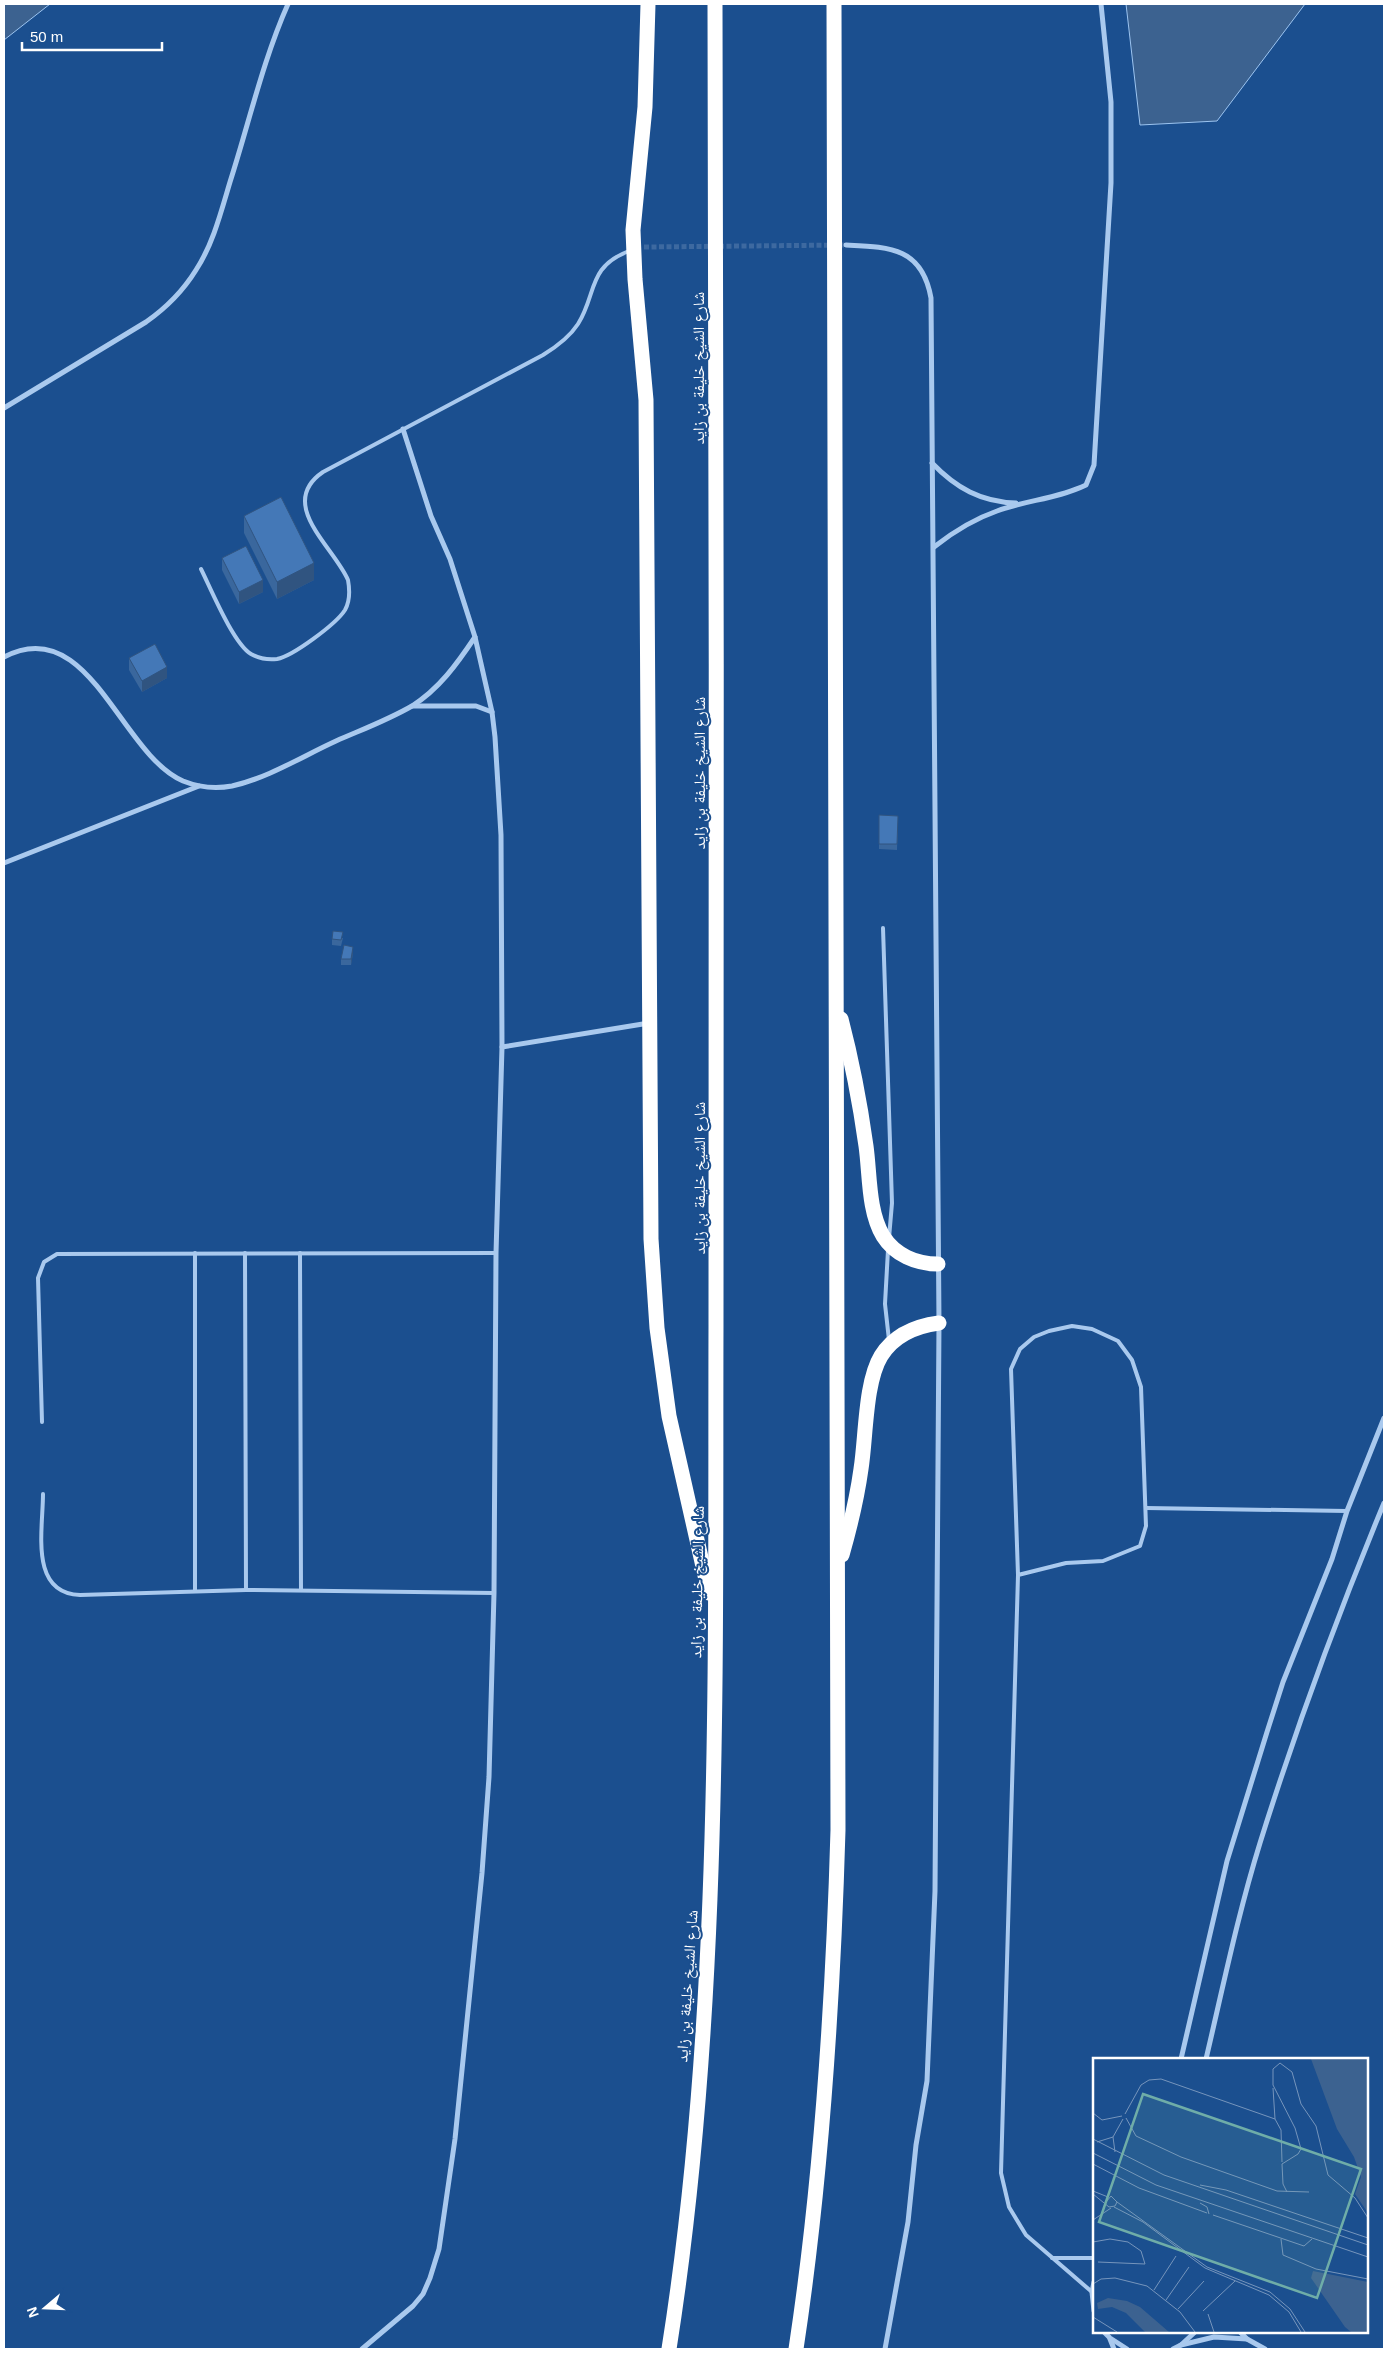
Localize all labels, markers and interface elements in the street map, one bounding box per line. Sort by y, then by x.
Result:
scale bar [22,20,162,52]
text: 50 m [30,28,63,45]
street label: شارع الشيخ خليفة بن زايد [690,292,709,444]
street label: شارع الشيخ خليفة بن زايد [691,697,710,849]
street label: شارع الشيخ خليفة بن زايد [691,1102,710,1254]
street label: شارع الشيخ خليفة بن زايد [687,1506,709,1658]
street label: شارع الشيخ خليفة بن زايد [673,1909,703,2063]
inset map [1093,2058,1368,2333]
north arrow [20,2283,70,2333]
text: N [23,2305,42,2320]

